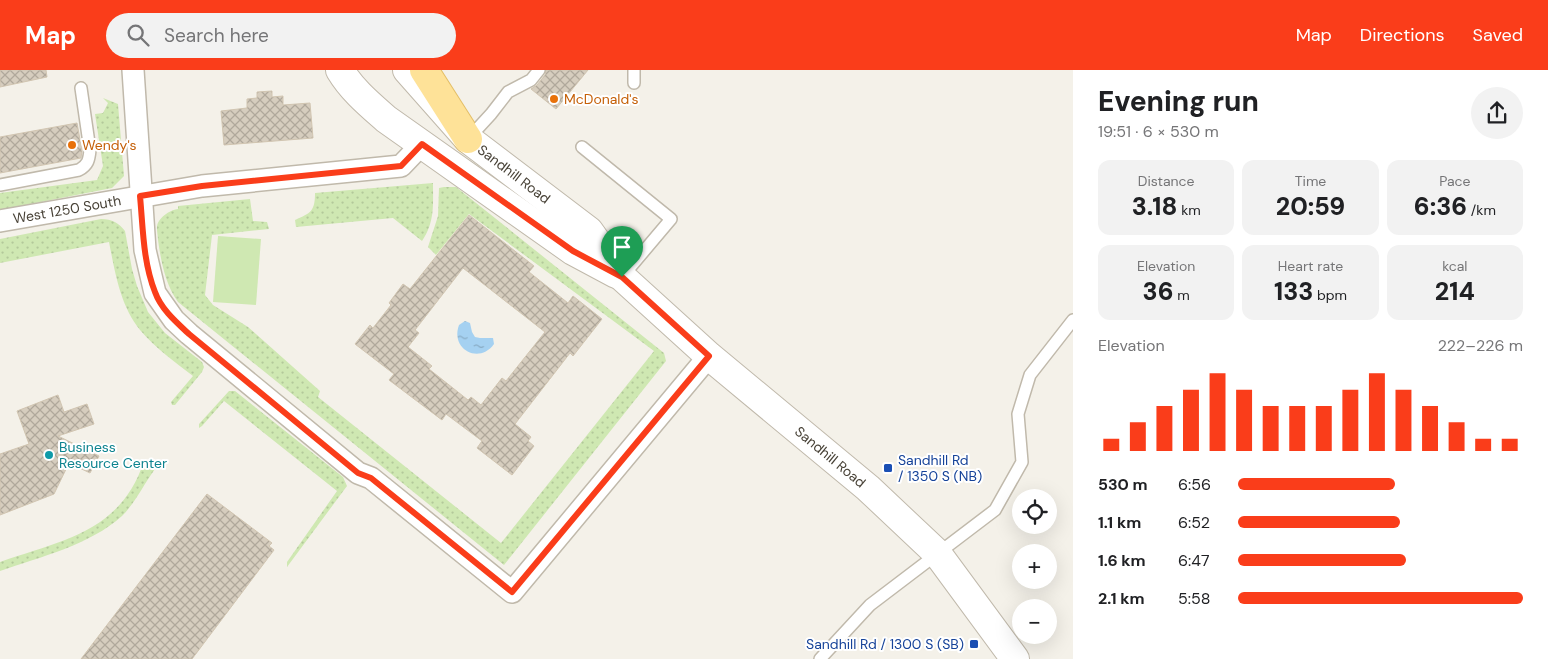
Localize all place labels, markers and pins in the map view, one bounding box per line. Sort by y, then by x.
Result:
place label: McDonald's [564,90,639,108]
marker: McDonald's [548,93,560,105]
place label: Wendy's [82,136,137,154]
marker: Wendy's [66,139,78,151]
pin [601,226,643,277]
place label: Business Resource Center [59,438,167,472]
marker: Business Resource Center [43,449,55,461]
place label: Sandhill Rd / 1350 S (NB) [898,451,982,485]
marker: Sandhill Rd / 1350 S (NB) [882,462,894,474]
place label: Sandhill Rd / 1300 S (SB) [806,635,964,653]
marker: Sandhill Rd / 1300 S (SB) [968,638,980,650]

